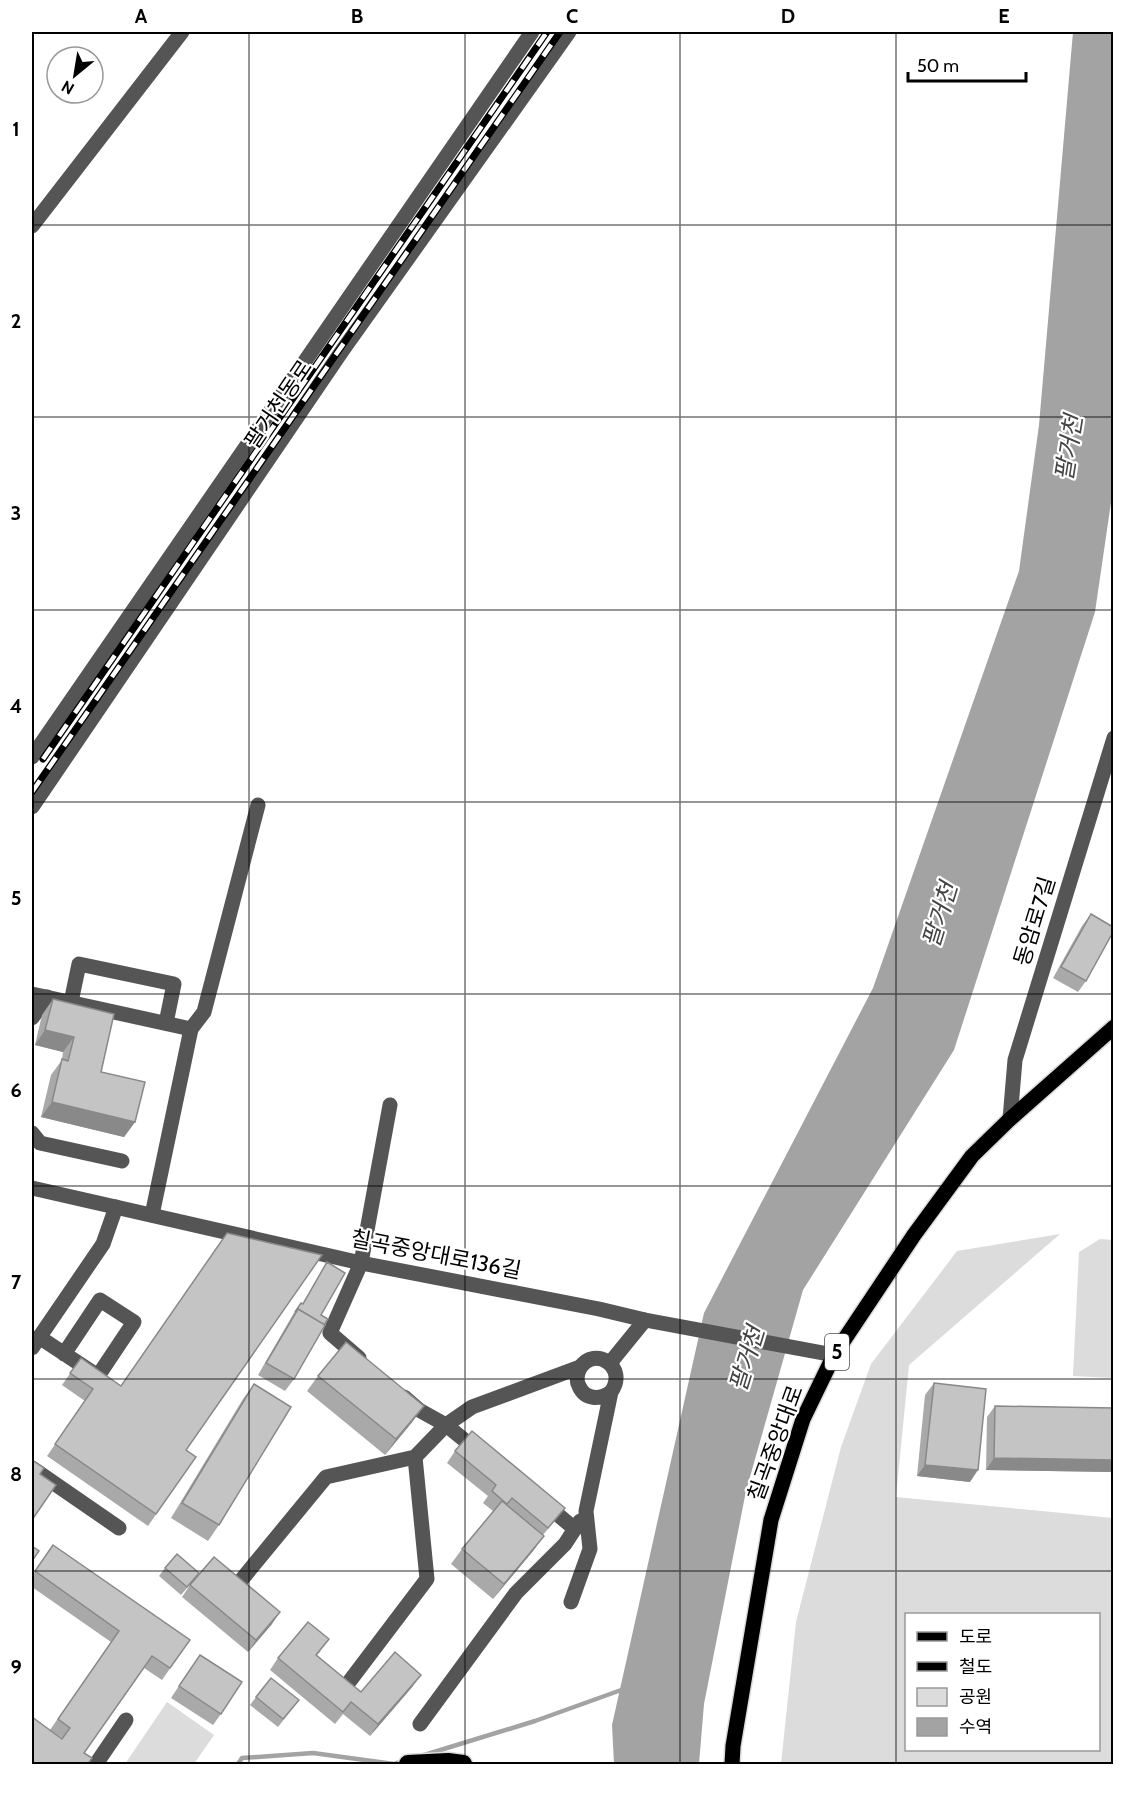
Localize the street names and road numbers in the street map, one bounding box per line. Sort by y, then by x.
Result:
street label: 팔거천동로 [239,355,318,454]
street label: 동암로7길 [1008,873,1061,969]
street label: 칠곡중앙대로136길 [348,1225,524,1284]
road number: 5 [825,1334,849,1370]
street label: 칠곡중앙대로 [742,1381,809,1505]

